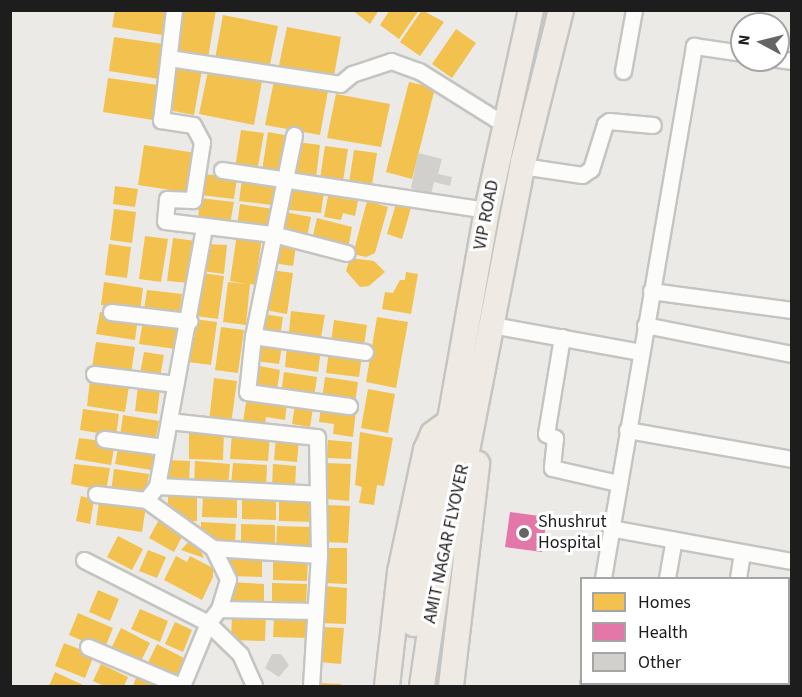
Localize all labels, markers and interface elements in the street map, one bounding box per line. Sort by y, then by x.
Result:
north arrow [730,12,790,72]
text: N [733,33,756,47]
street label: VIP ROAD [470,178,504,252]
street label: AMIT NAGAR FLYOVER [420,462,474,626]
place label: Shushrut Hospital [538,512,607,554]
marker: Shushrut Hospital [515,524,533,542]
legend [580,577,790,685]
text: Homes [638,590,691,615]
text: Health [638,620,688,645]
text: Other [638,650,681,675]

